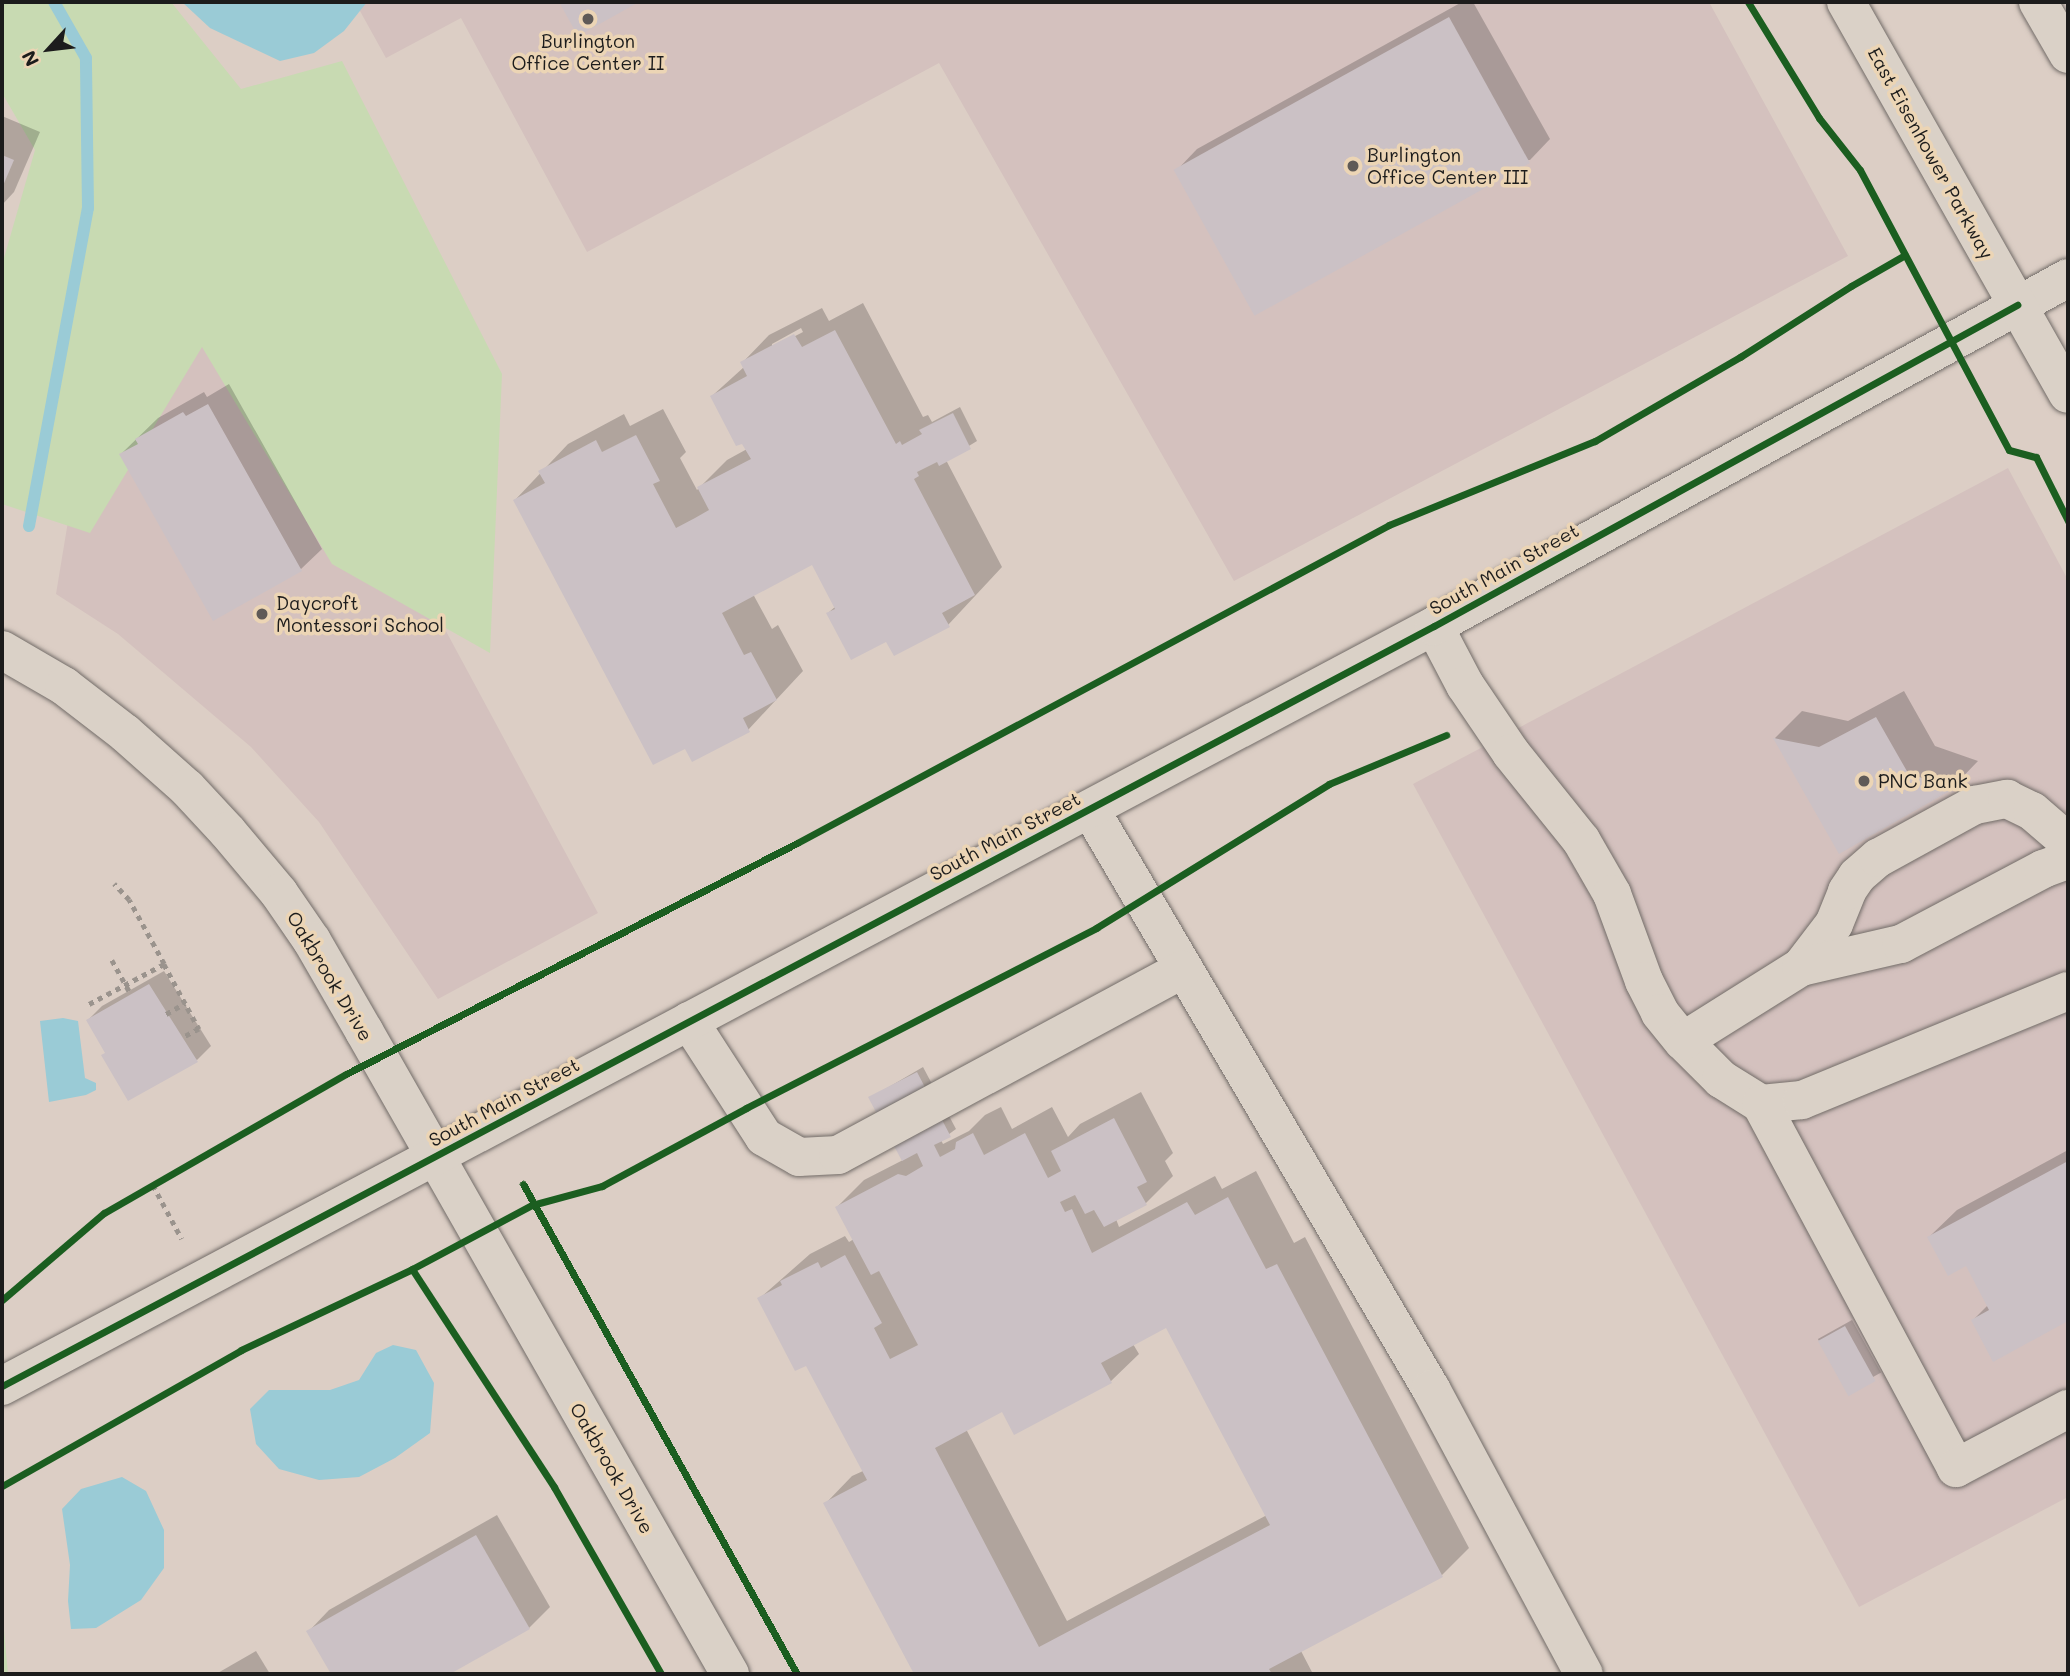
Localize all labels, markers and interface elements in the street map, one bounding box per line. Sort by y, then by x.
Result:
marker: Burlington Office Center II [580,11,596,27]
north arrow [14,14,84,84]
place label: Burlington Office Center II [512,30,664,74]
street label: East Eisenhower Parkway [1863,43,1999,263]
text: N [15,47,44,71]
place label: Burlington Office Center III [1367,144,1528,188]
marker: Burlington Office Center III [1345,158,1361,174]
street label: South Main Street [1425,518,1583,620]
place label: Daycroft Montessori School [276,592,444,636]
marker: Daycroft Montessori School [254,606,270,622]
place label: PNC Bank [1878,770,1968,792]
marker: PNC Bank [1856,773,1872,789]
street label: South Main Street [926,787,1084,885]
street label: Oakbrook Drive [282,907,378,1045]
street label: South Main Street [425,1053,583,1151]
street label: Oakbrook Drive [565,1398,659,1538]

